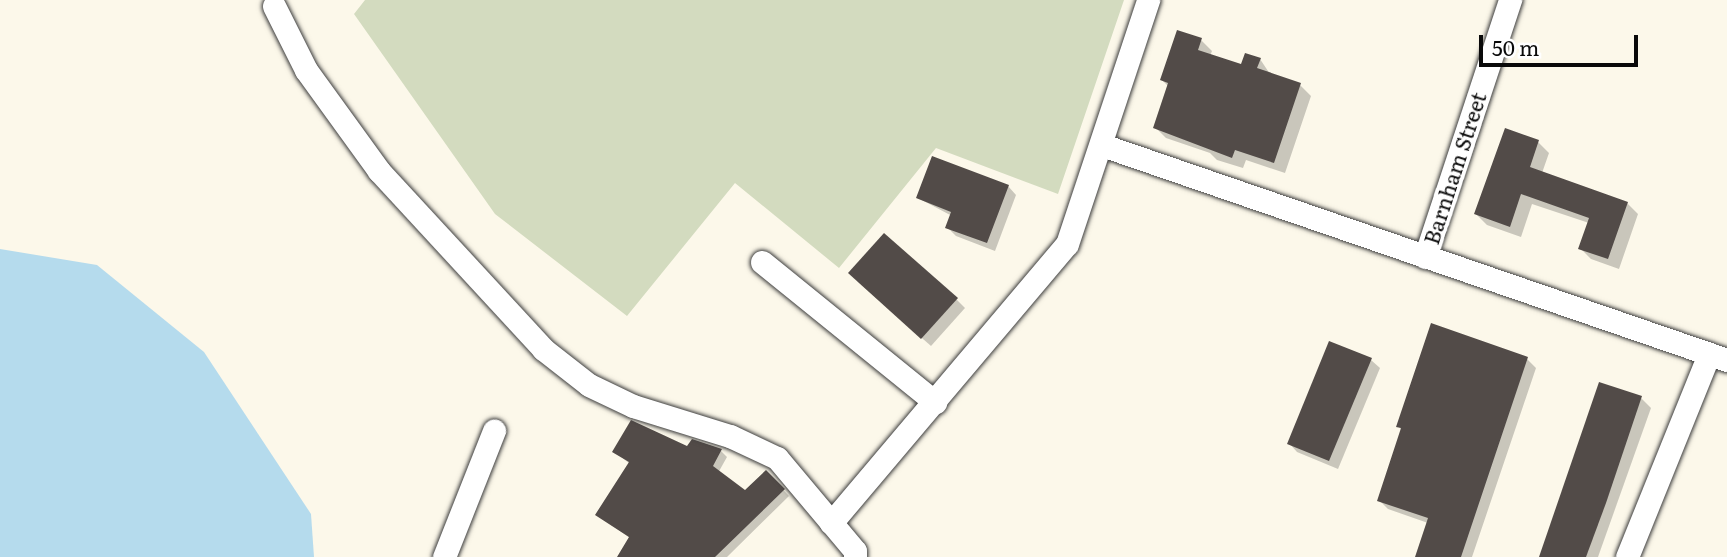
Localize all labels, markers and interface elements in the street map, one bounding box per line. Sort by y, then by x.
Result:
scale bar [1482,21,1641,65]
text: 50 m [1492,31,1539,62]
street label: Barnham Street [1418,89,1490,247]

